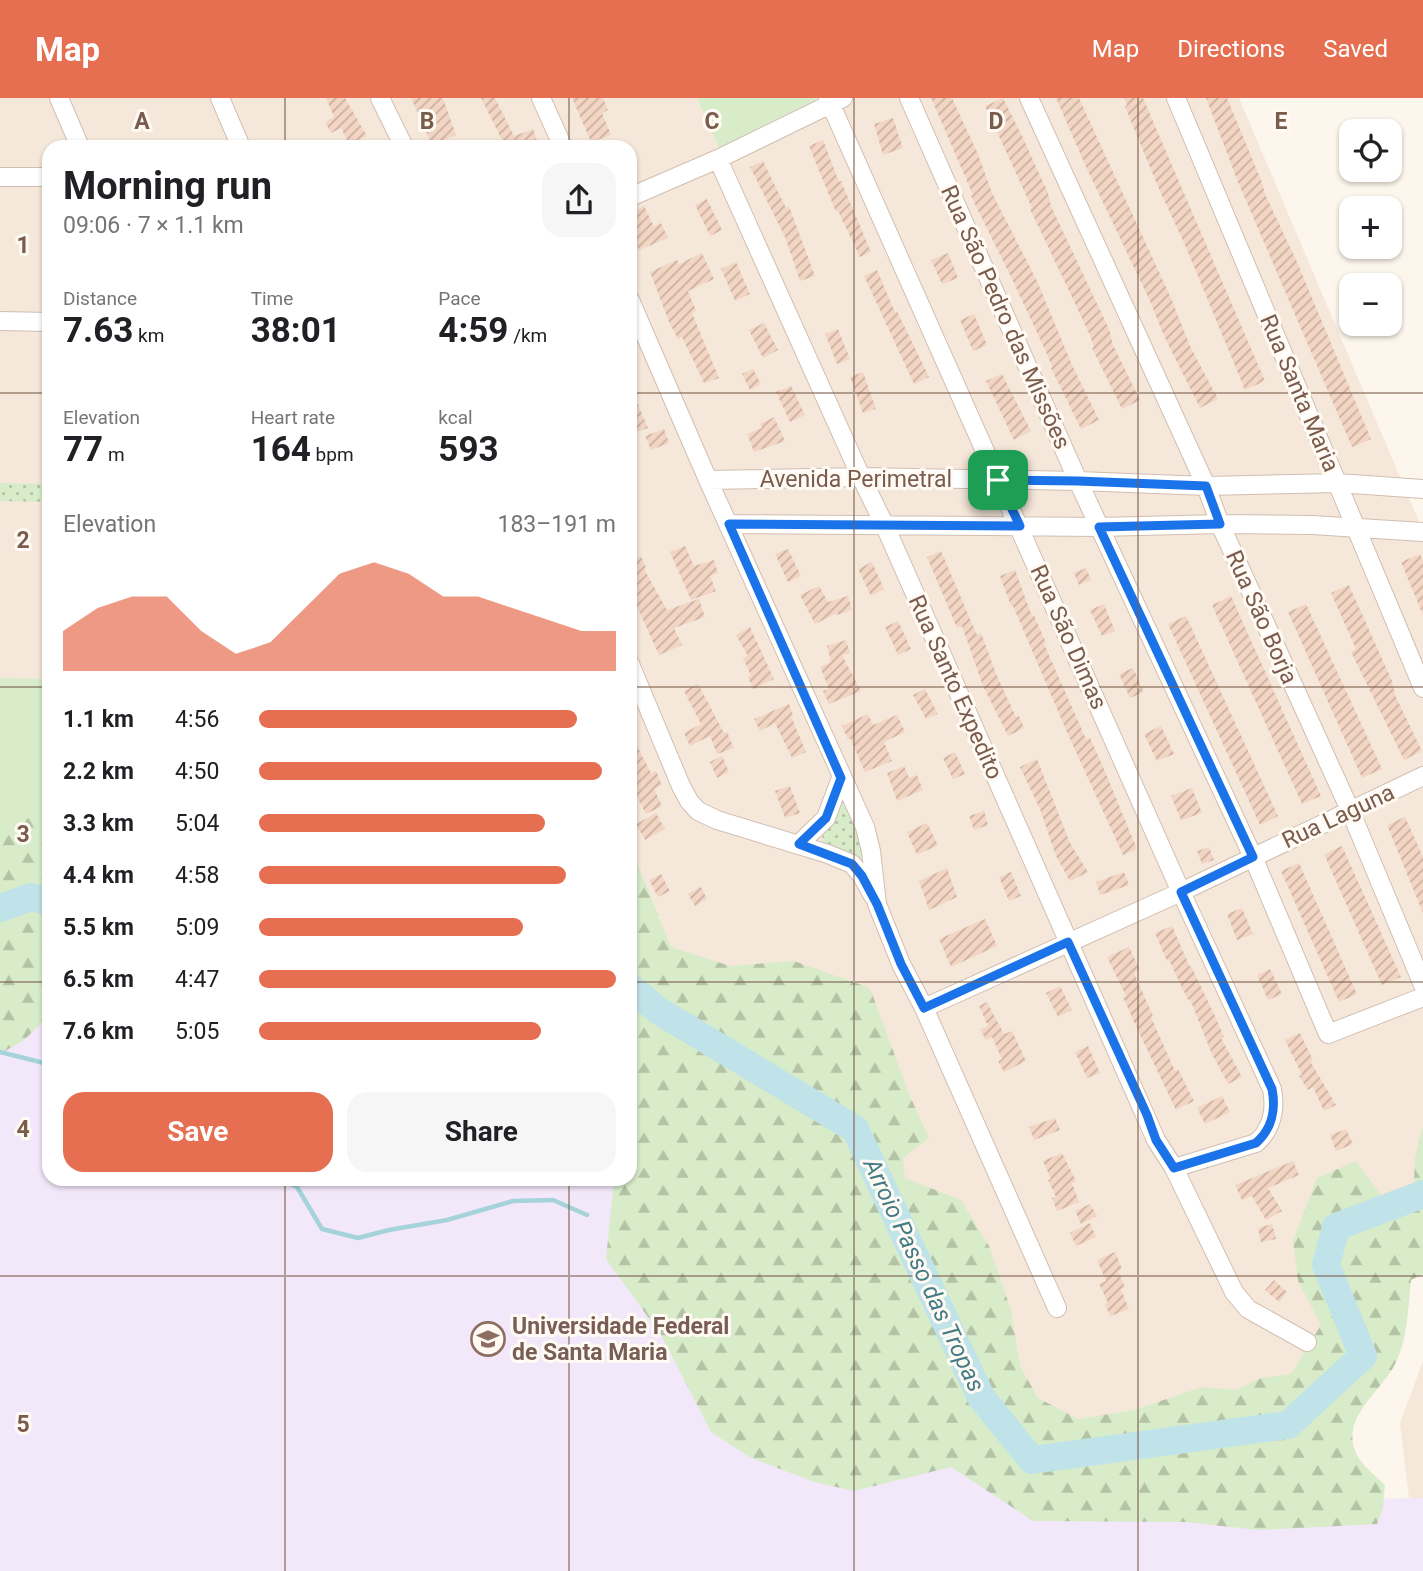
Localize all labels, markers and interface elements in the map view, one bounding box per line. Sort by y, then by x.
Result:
text: Map [35,30,100,69]
text: Map [1092,35,1139,63]
text: Directions [1177,35,1285,63]
text: Saved [1323,35,1388,63]
text: A [134,108,150,135]
text: B [420,108,434,135]
text: C [704,108,720,135]
text: D [989,108,1003,135]
text: E [1275,108,1288,135]
map controls [1339,119,1402,336]
button: locate [1339,119,1402,182]
button: share [542,163,616,237]
text: Morning run [63,164,272,208]
street label: Rua São Pedro das Missões [935,181,1076,453]
button: + [1339,196,1402,259]
text: 09:06 · 7 × 1.1 km [63,212,244,239]
text: 1 [16,232,30,259]
button: − [1339,273,1402,336]
text: Distance [63,287,137,310]
text: Time [251,287,293,310]
text: Pace [438,287,481,310]
text: 7.63 [63,310,133,351]
text: 38:01 [251,310,341,351]
text: 4:59 [438,310,508,351]
street label: Rua Santa Maria [1254,311,1345,476]
text: km [133,324,164,347]
text: /km [508,324,547,347]
text: Elevation [63,406,140,429]
text: Heart rate [251,406,335,429]
text: kcal [438,406,473,429]
text: 77 [63,429,103,470]
text: 164 [251,429,311,470]
text: 593 [438,429,499,470]
text: m [103,443,125,466]
text: bpm [311,443,354,466]
pin [968,450,1028,510]
icon: arrive [979,461,1017,499]
street label: Avenida Perimetral [760,466,952,493]
text: Elevation [63,511,156,538]
text: 183–191 m [497,511,616,538]
text: 2 [16,527,30,554]
street label: Rua São Borja [1220,546,1303,688]
street label: Rua São Dimas [1025,561,1112,714]
street label: Rua Santo Expedito [903,591,1008,783]
text: 1.1 km [63,706,134,733]
text: 4:56 [175,706,219,733]
text: 2.2 km [63,758,134,785]
text: 4:50 [175,758,219,785]
street label: Rua Laguna [1278,779,1399,854]
text: 3.3 km [63,810,134,837]
text: 5:04 [175,810,219,837]
text: 3 [16,821,30,848]
text: 4.4 km [63,862,134,889]
text: 4:58 [175,862,219,889]
text: 5.5 km [63,914,134,941]
text: 5:09 [175,914,219,941]
text: 6.5 km [63,966,134,993]
text: 4:47 [175,966,219,993]
text: 7.6 km [63,1018,134,1045]
text: 5:05 [175,1018,219,1045]
button: Save [63,1092,333,1172]
button: Share [347,1092,616,1172]
text: 4 [16,1116,30,1143]
water label: Arroio Passo das Tropas [857,1153,990,1396]
place label: Universidade Federal de Santa Maria [512,1313,729,1366]
school or university icon: Universidade Federal de Santa Maria [469,1320,507,1358]
text: 5 [16,1411,30,1438]

